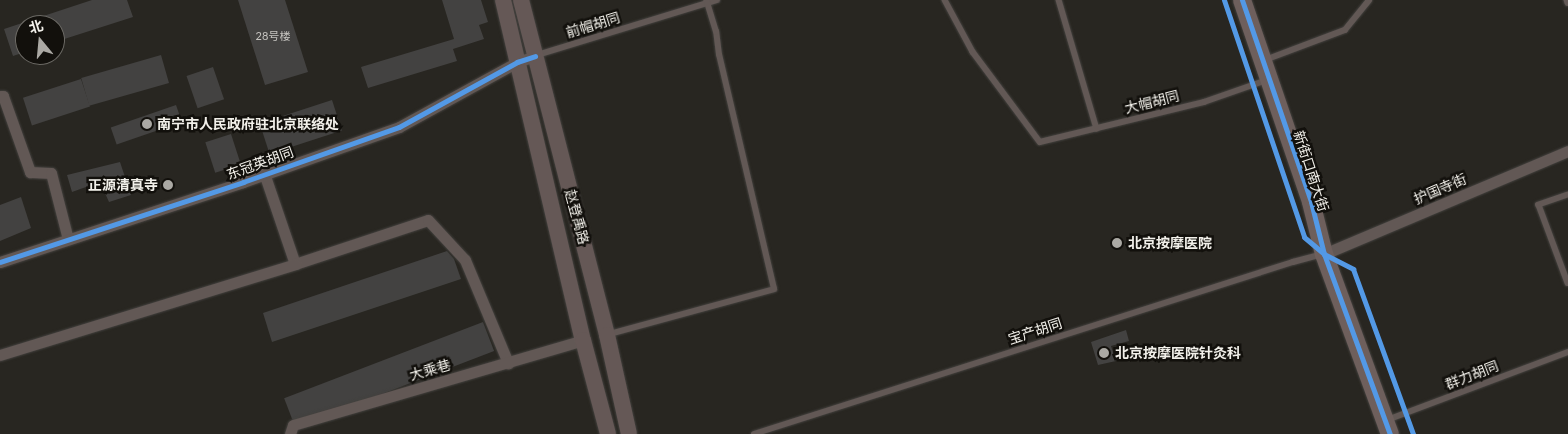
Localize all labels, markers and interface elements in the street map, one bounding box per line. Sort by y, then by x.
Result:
street label: 前帽胡同 [564,9,622,41]
north arrow [15,15,65,65]
text: 北 [27,16,45,36]
house number: 28号楼 [256,29,290,43]
street label: 大帽胡同 [1123,87,1181,117]
place label: 南宁市人民政府驻北京联络处 [157,116,339,132]
marker: 南宁市人民政府驻北京联络处 [141,118,153,130]
street label: 新街口南大街 [1290,128,1332,214]
street label: 东冠英胡同 [224,143,296,183]
street label: 护国寺街 [1411,170,1469,208]
place label: 正源清真寺 [88,177,158,193]
marker: 正源清真寺 [162,179,174,191]
street label: 赵登禹路 [562,188,592,246]
place label: 北京按摩医院 [1128,235,1212,251]
marker: 北京按摩医院 [1110,236,1124,250]
street label: 宝产胡同 [1006,314,1064,348]
place label: 北京按摩医院针灸科 [1115,345,1241,361]
marker: 北京按摩医院针灸科 [1097,346,1111,360]
street label: 大乘巷 [407,356,453,384]
street label: 群力胡同 [1443,357,1501,393]

